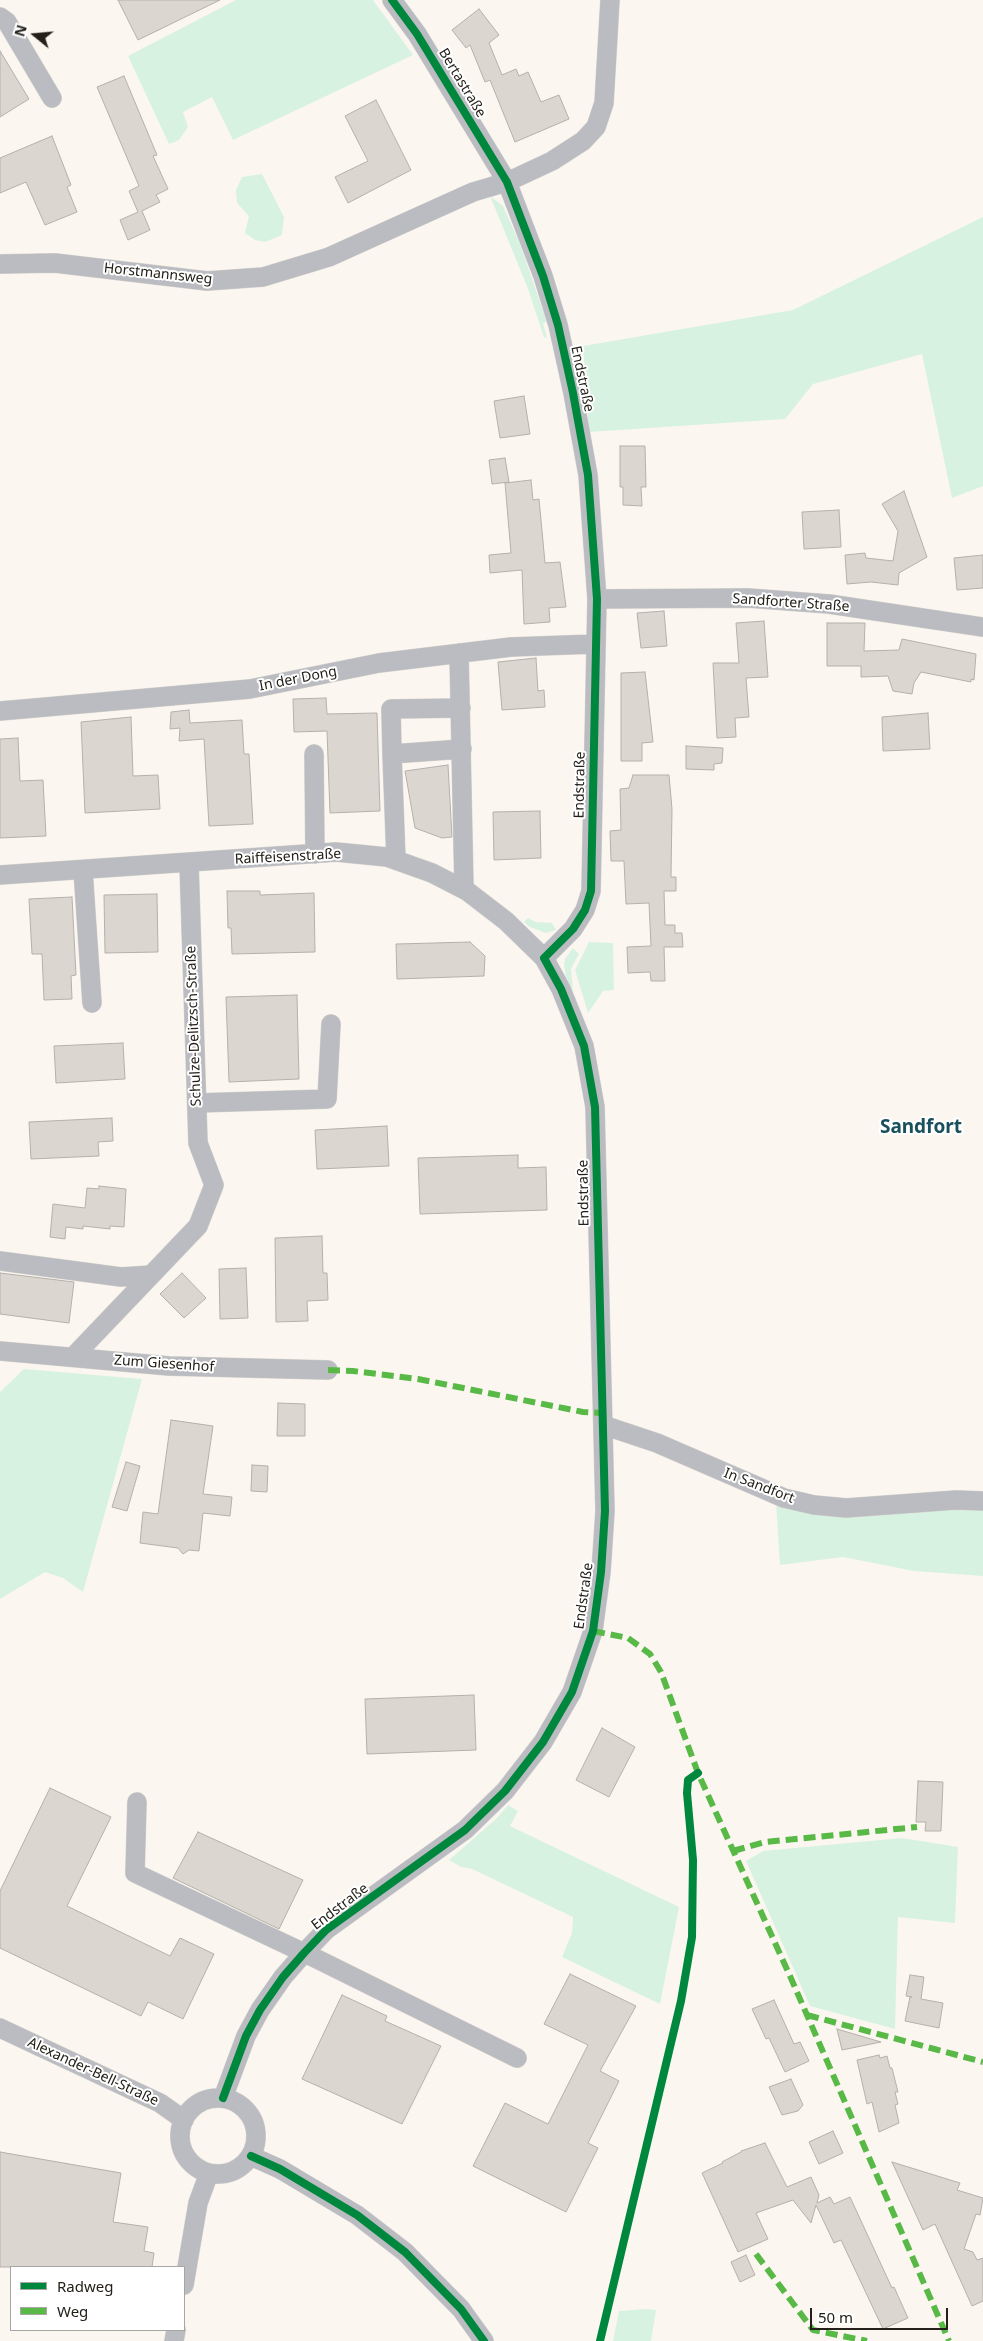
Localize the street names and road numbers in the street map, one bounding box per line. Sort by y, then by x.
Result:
street label: Bertastraße [435,45,489,121]
street label: Horstmannsweg [103,260,213,288]
street label: Endstraße [567,345,597,413]
street label: Sandforter Straße [732,591,850,615]
street label: In der Dong [258,663,338,695]
street label: Endstraße [571,751,589,819]
street label: Raiffeisenstraße [234,846,342,868]
street label: Schulze-Delitzsch-Straße [183,945,205,1107]
street label: Endstraße [575,1159,593,1227]
street label: Zum Giesenhof [113,1352,215,1376]
street label: In Sandfort [721,1465,797,1507]
street label: Endstraße [571,1562,597,1630]
street label: Endstraße [308,1880,372,1934]
street label: Alexander-Bell-Straße [25,2034,161,2110]

